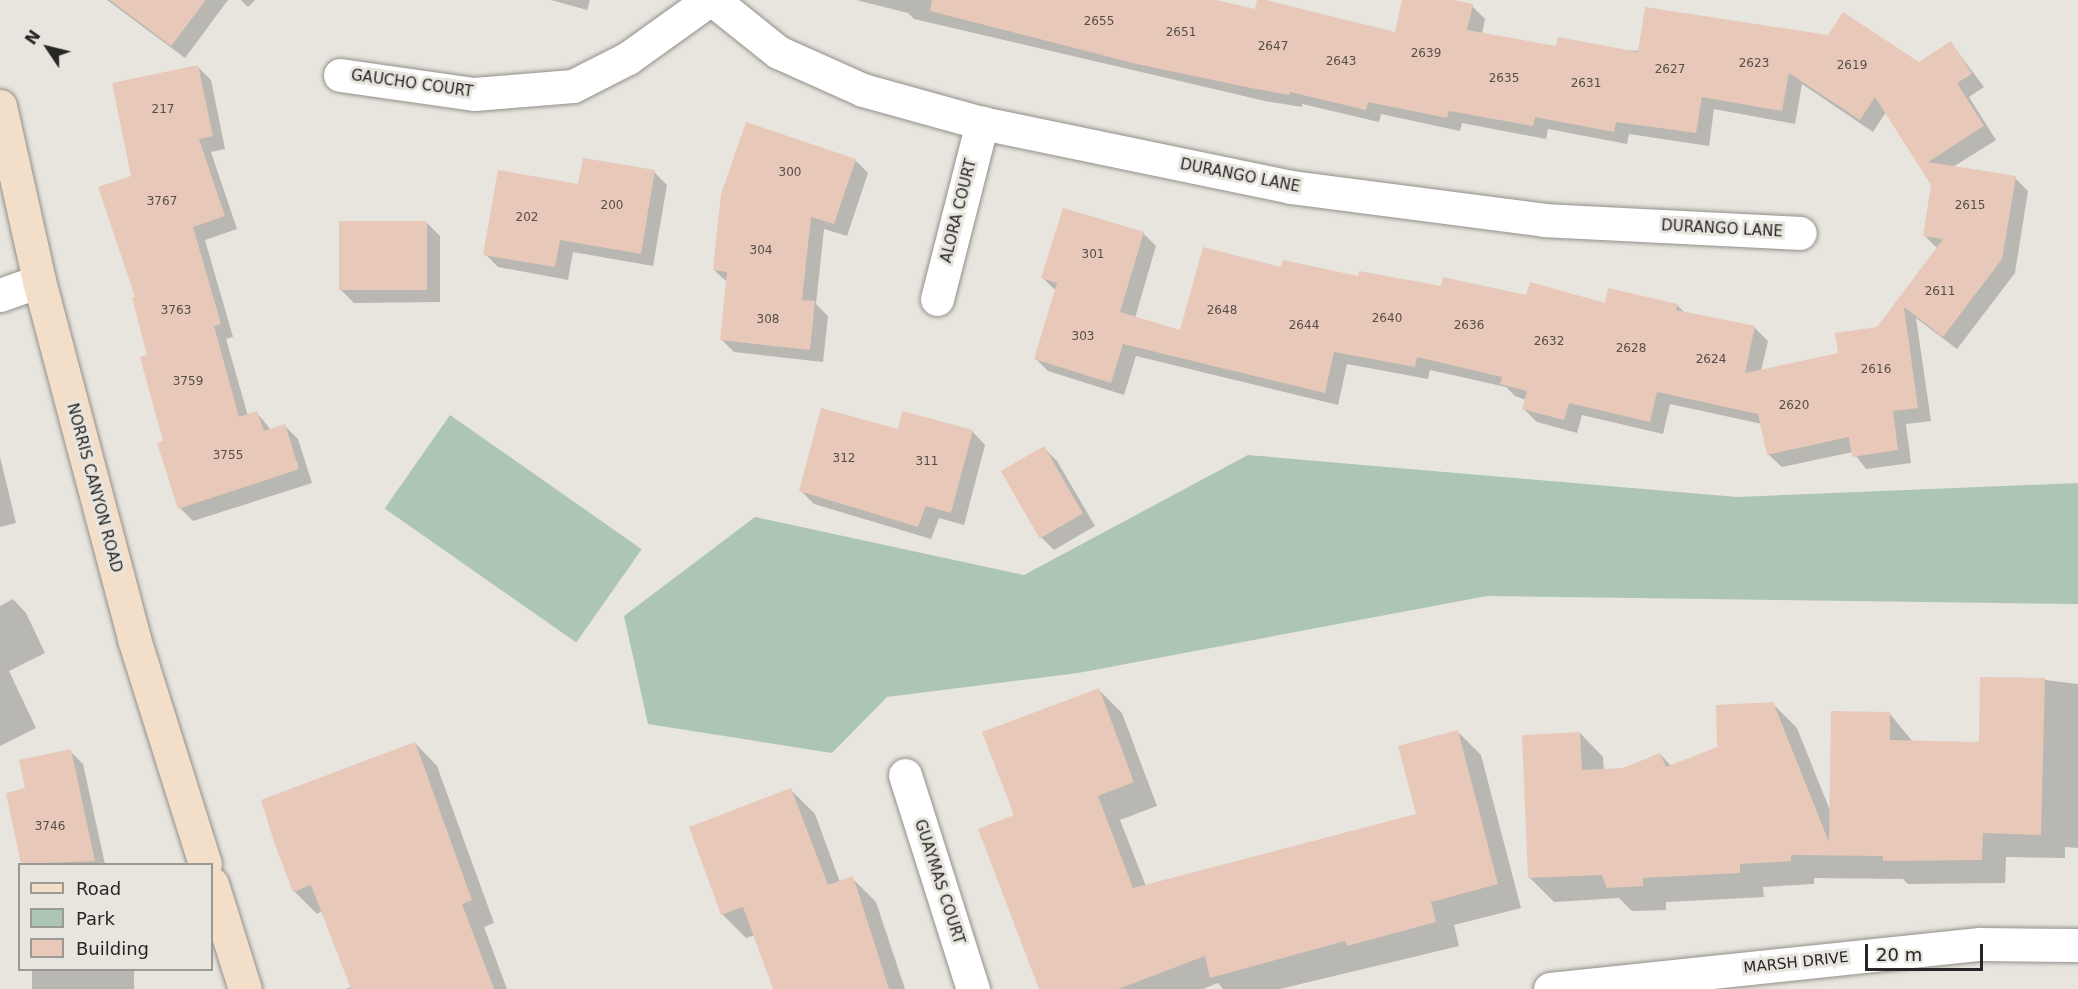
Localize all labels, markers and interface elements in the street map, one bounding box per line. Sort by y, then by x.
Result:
house number: 2655 [1084,15,1114,29]
north arrow [18,18,78,78]
text: N [21,26,44,48]
house number: 2651 [1166,26,1196,40]
house number: 2647 [1258,40,1288,54]
house number: 2639 [1411,47,1441,61]
house number: 2643 [1326,55,1356,69]
house number: 2623 [1739,57,1769,71]
house number: 2619 [1837,59,1867,73]
house number: 2627 [1655,63,1685,77]
street label: GAUCHO COURT [350,67,474,101]
house number: 2635 [1489,72,1519,86]
house number: 2631 [1571,77,1601,91]
house number: 217 [152,103,174,117]
street label: DURANGO LANE [1179,156,1301,196]
street label: ALORA COURT [937,157,981,265]
house number: 300 [779,166,801,180]
house number: 3767 [147,195,177,209]
house number: 200 [601,199,623,213]
house number: 2615 [1955,199,1985,213]
house number: 202 [516,211,538,225]
street label: DURANGO LANE [1661,217,1783,241]
house number: 304 [750,244,772,258]
house number: 301 [1082,248,1104,262]
house number: 2611 [1925,285,1955,299]
house number: 3763 [161,304,191,318]
house number: 2648 [1207,304,1237,318]
house number: 2640 [1372,312,1402,326]
house number: 308 [757,313,779,327]
house number: 2644 [1289,319,1319,333]
house number: 2636 [1454,319,1484,333]
house number: 303 [1072,330,1094,344]
house number: 2632 [1534,335,1564,349]
house number: 2628 [1616,342,1646,356]
house number: 2624 [1696,353,1726,367]
house number: 2616 [1861,363,1891,377]
house number: 3759 [173,375,203,389]
house number: 2620 [1779,399,1809,413]
street label: NORRIS CANYON ROAD [63,401,125,575]
house number: 3755 [213,449,243,463]
house number: 312 [833,452,855,466]
house number: 311 [916,455,938,469]
street label: GUAYMAS COURT [910,817,968,947]
house number: 3746 [35,820,65,834]
legend [18,863,213,971]
text: Road [76,878,121,899]
text: Park [76,908,115,929]
scale bar [1868,932,1986,970]
text: Building [76,938,149,959]
text: 20 m [1876,944,1922,965]
street label: MARSH DRIVE [1743,949,1849,977]

